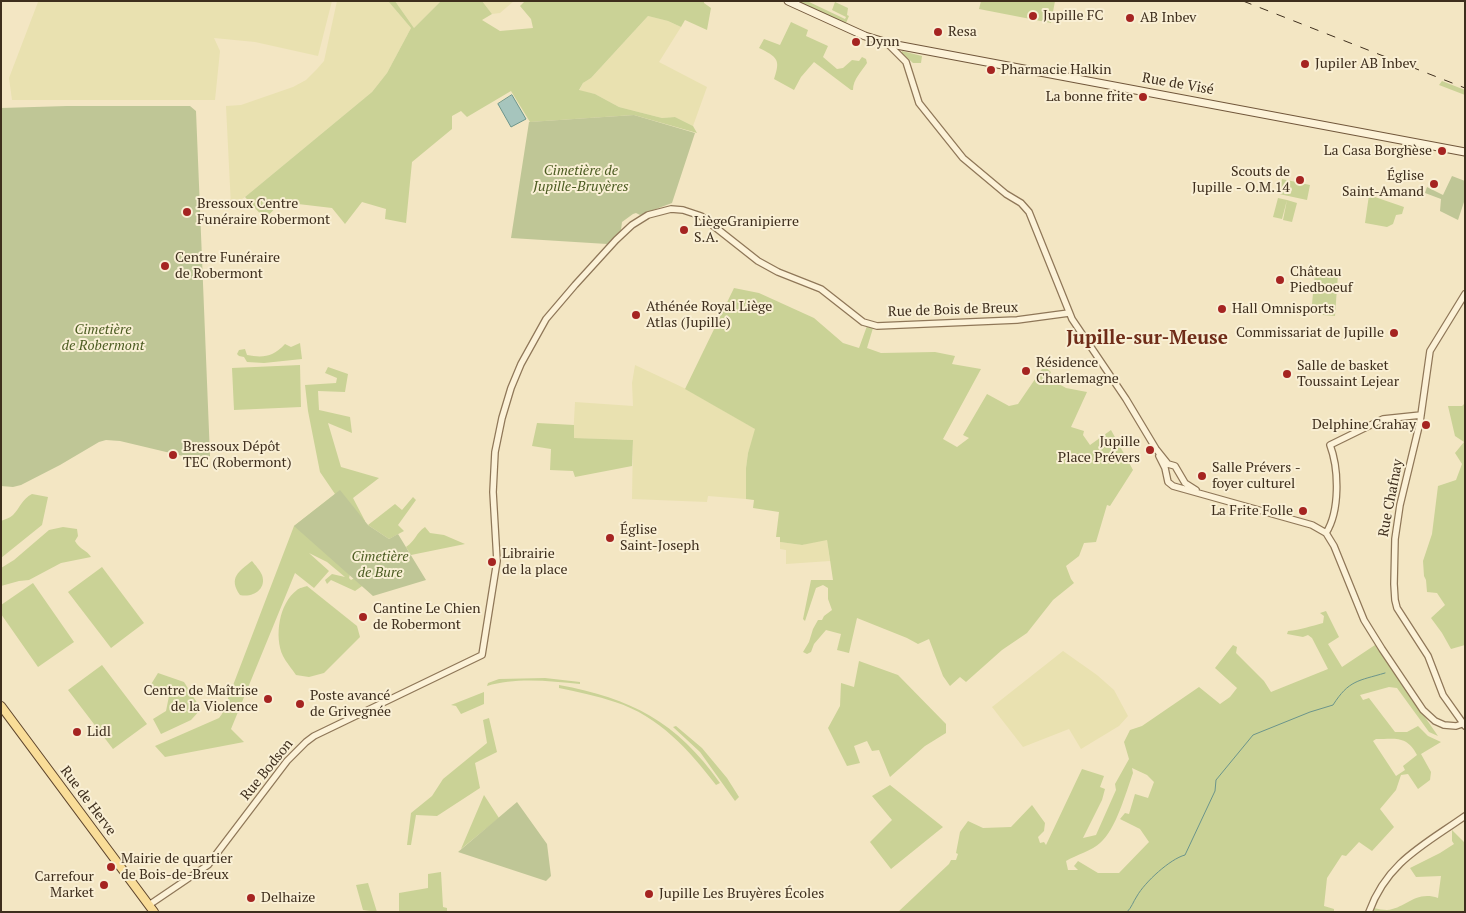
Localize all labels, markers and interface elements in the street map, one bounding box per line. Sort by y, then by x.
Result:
place label: Jupille FC [1043,8,1103,24]
marker: Jupille FC [1027,10,1039,22]
place label: AB Inbev [1140,10,1196,26]
marker: AB Inbev [1124,12,1136,24]
place label: Resa [948,24,977,40]
marker: Resa [932,26,944,38]
place label: Dynn [866,34,900,50]
marker: Dynn [850,36,862,48]
place label: Jupiler AB Inbev [1315,56,1416,72]
marker: Jupiler AB Inbev [1299,58,1311,70]
place label: Pharmacie Halkin [1001,62,1112,78]
marker: Pharmacie Halkin [985,64,997,76]
street label: Rue de Visé [1141,69,1215,99]
place label: La bonne frite [1046,89,1133,105]
marker: La bonne frite [1137,91,1149,103]
place label: La Casa Borghèse [1324,143,1432,159]
marker: La Casa Borghèse [1436,145,1448,157]
park label: Cimetière de Jupille-Bruyères [533,163,629,196]
place label: Scouts de Jupille - O.M.14 [1192,164,1290,196]
place label: Église Saint-Amand [1342,168,1424,200]
marker: Scouts de Jupille - O.M.14 [1294,174,1306,186]
marker: Église Saint-Amand [1428,178,1440,190]
place label: Bressoux Centre Funéraire Robermont [197,196,330,228]
marker: Bressoux Centre Funéraire Robermont [181,206,193,218]
place label: LiègeGranipierre S.A. [694,214,799,246]
marker: LiègeGranipierre S.A. [678,224,690,236]
place label: Centre Funéraire de Robermont [175,250,280,282]
marker: Centre Funéraire de Robermont [159,260,171,272]
place label: Château Piedboeuf [1290,264,1353,296]
marker: Château Piedboeuf [1274,274,1286,286]
place label: Athénée Royal Liège Atlas (Jupille) [646,299,772,332]
street label: Rue de Bois de Breux [888,299,1018,321]
place label: Hall Omnisports [1232,301,1334,317]
marker: Hall Omnisports [1216,303,1228,315]
marker: Athénée Royal Liège Atlas (Jupille) [630,309,642,321]
park label: Cimetière de Robermont [62,322,144,354]
place label: Commissariat de Jupille [1236,325,1384,341]
marker: Commissariat de Jupille [1388,327,1400,339]
district label: Jupille-sur-Meuse [1066,328,1228,350]
place label: Résidence Charlemagne [1036,355,1119,388]
place label: Salle de basket Toussaint Lejear [1297,358,1399,391]
marker: Résidence Charlemagne [1020,365,1032,377]
marker: Salle de basket Toussaint Lejear [1281,368,1293,380]
place label: Delphine Crahay [1312,417,1416,433]
marker: Delphine Crahay [1420,419,1432,431]
place label: Jupille Place Prévers [1058,434,1140,467]
place label: Bressoux Dépôt TEC (Robermont) [183,439,292,472]
marker: Jupille Place Prévers [1144,444,1156,456]
marker: Bressoux Dépôt TEC (Robermont) [167,449,179,461]
street label: Rue Chafnay [1375,458,1407,538]
place label: Salle Prévers - foyer culturel [1212,460,1301,492]
marker: Salle Prévers - foyer culturel [1196,470,1208,482]
place label: La Frite Folle [1211,503,1293,519]
marker: La Frite Folle [1297,505,1309,517]
place label: Église Saint-Joseph [620,522,699,554]
marker: Église Saint-Joseph [604,532,616,544]
place label: Librairie de la place [502,546,567,578]
park label: Cimetière de Bure [351,549,409,582]
marker: Librairie de la place [486,556,498,568]
place label: Cantine Le Chien de Robermont [373,601,481,634]
marker: Cantine Le Chien de Robermont [357,611,369,623]
place label: Centre de Maîtrise de la Violence [143,683,258,716]
place label: Poste avancé de Grivegnée [310,688,391,720]
marker: Centre de Maîtrise de la Violence [262,693,274,705]
marker: Poste avancé de Grivegnée [294,698,306,710]
place label: Lidl [87,724,111,740]
marker: Lidl [71,726,83,738]
street label: Rue Bodson [237,736,297,804]
street label: Rue de Herve [57,763,119,839]
place label: Mairie de quartier de Bois-de-Breux [121,851,233,884]
marker: Mairie de quartier de Bois-de-Breux [105,861,117,873]
place label: Carrefour Market [34,869,94,902]
marker: Carrefour Market [98,879,110,891]
place label: Jupille Les Bruyères Écoles [659,886,824,902]
marker: Jupille Les Bruyères Écoles [643,888,655,900]
place label: Delhaize [261,890,315,906]
marker: Delhaize [245,892,257,904]

